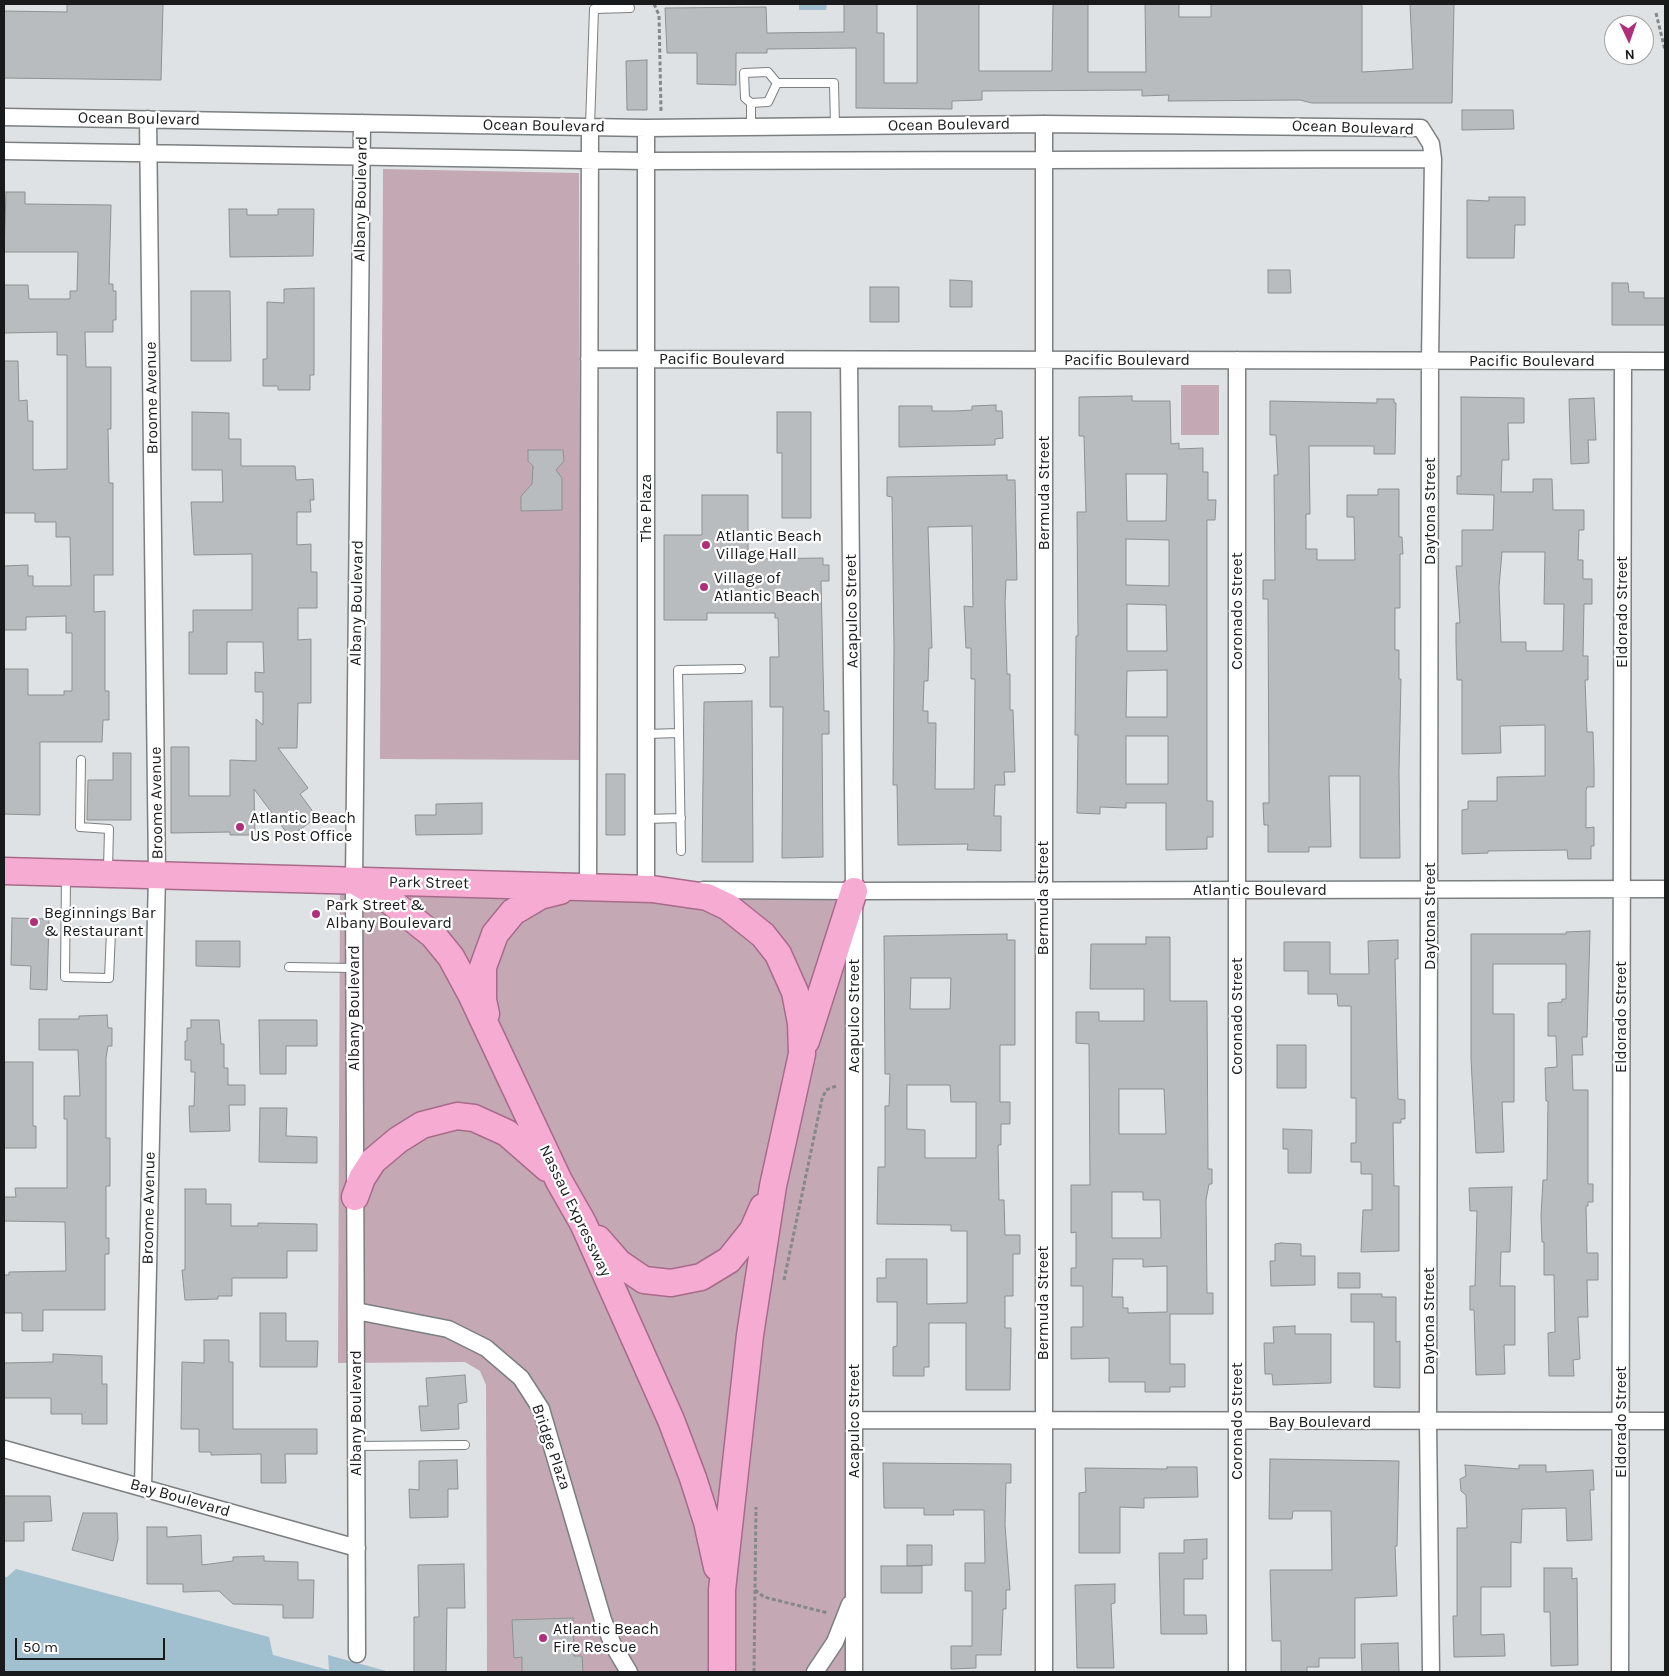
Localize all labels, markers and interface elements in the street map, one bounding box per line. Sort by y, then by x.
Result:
north arrow [1604,15,1654,65]
text: N [1624,46,1635,63]
street label: Ocean Boulevard [78,108,200,130]
street label: Ocean Boulevard [888,114,1010,136]
street label: Ocean Boulevard [483,115,605,137]
street label: Ocean Boulevard [1292,116,1414,140]
street label: Albany Boulevard [350,136,372,262]
street label: Broome Avenue [141,341,163,455]
street label: Pacific Boulevard [659,349,785,369]
street label: Pacific Boulevard [1064,350,1190,370]
street label: Pacific Boulevard [1469,351,1595,371]
street label: Bermuda Street [1034,436,1054,550]
street label: Daytona Street [1420,457,1440,565]
street label: The Plaza [636,474,656,542]
place label: Atlantic Beach Village Hall [716,526,822,564]
marker: Atlantic Beach Village Hall [700,539,712,551]
street label: Albany Boulevard [346,540,368,666]
street label: Coronado Street [1227,552,1247,670]
street label: Acapulco Street [841,554,863,668]
street label: Eldorado Street [1612,556,1632,668]
place label: Village of Atlantic Beach [714,568,820,606]
marker: Village of Atlantic Beach [698,581,710,593]
street label: Broome Avenue [146,746,168,860]
place label: Atlantic Beach US Post Office [250,808,356,846]
marker: Atlantic Beach US Post Office [234,821,246,833]
street label: Bermuda Street [1033,841,1053,955]
street label: Daytona Street [1420,862,1440,970]
street label: Park Street [389,873,469,893]
street label: Atlantic Boulevard [1193,880,1327,900]
place label: Park Street & Albany Boulevard [326,895,452,933]
place label: Beginnings Bar & Restaurant [44,903,155,941]
marker: Park Street & Albany Boulevard [310,908,322,920]
marker: Beginnings Bar & Restaurant [28,916,40,928]
street label: Albany Boulevard [344,945,364,1071]
street label: Coronado Street [1227,957,1247,1075]
street label: Acapulco Street [844,959,864,1073]
street label: Eldorado Street [1611,961,1631,1073]
street label: Nassau Expressway [535,1142,615,1280]
street label: Broome Avenue [138,1151,160,1265]
street label: Bermuda Street [1033,1246,1053,1360]
street label: Daytona Street [1419,1267,1439,1375]
street label: Albany Boulevard [346,1350,366,1476]
street label: Coronado Street [1227,1362,1247,1480]
street label: Acapulco Street [844,1364,864,1478]
street label: Eldorado Street [1611,1366,1631,1478]
street label: Bridge Plaza [527,1402,575,1492]
street label: Bay Boulevard [1268,1412,1372,1432]
street label: Bay Boulevard [128,1475,232,1521]
place label: Atlantic Beach Fire Rescue [553,1619,659,1657]
scale bar [18,1628,168,1660]
marker: Atlantic Beach Fire Rescue [537,1632,549,1644]
text: 50 m [23,1638,58,1656]

